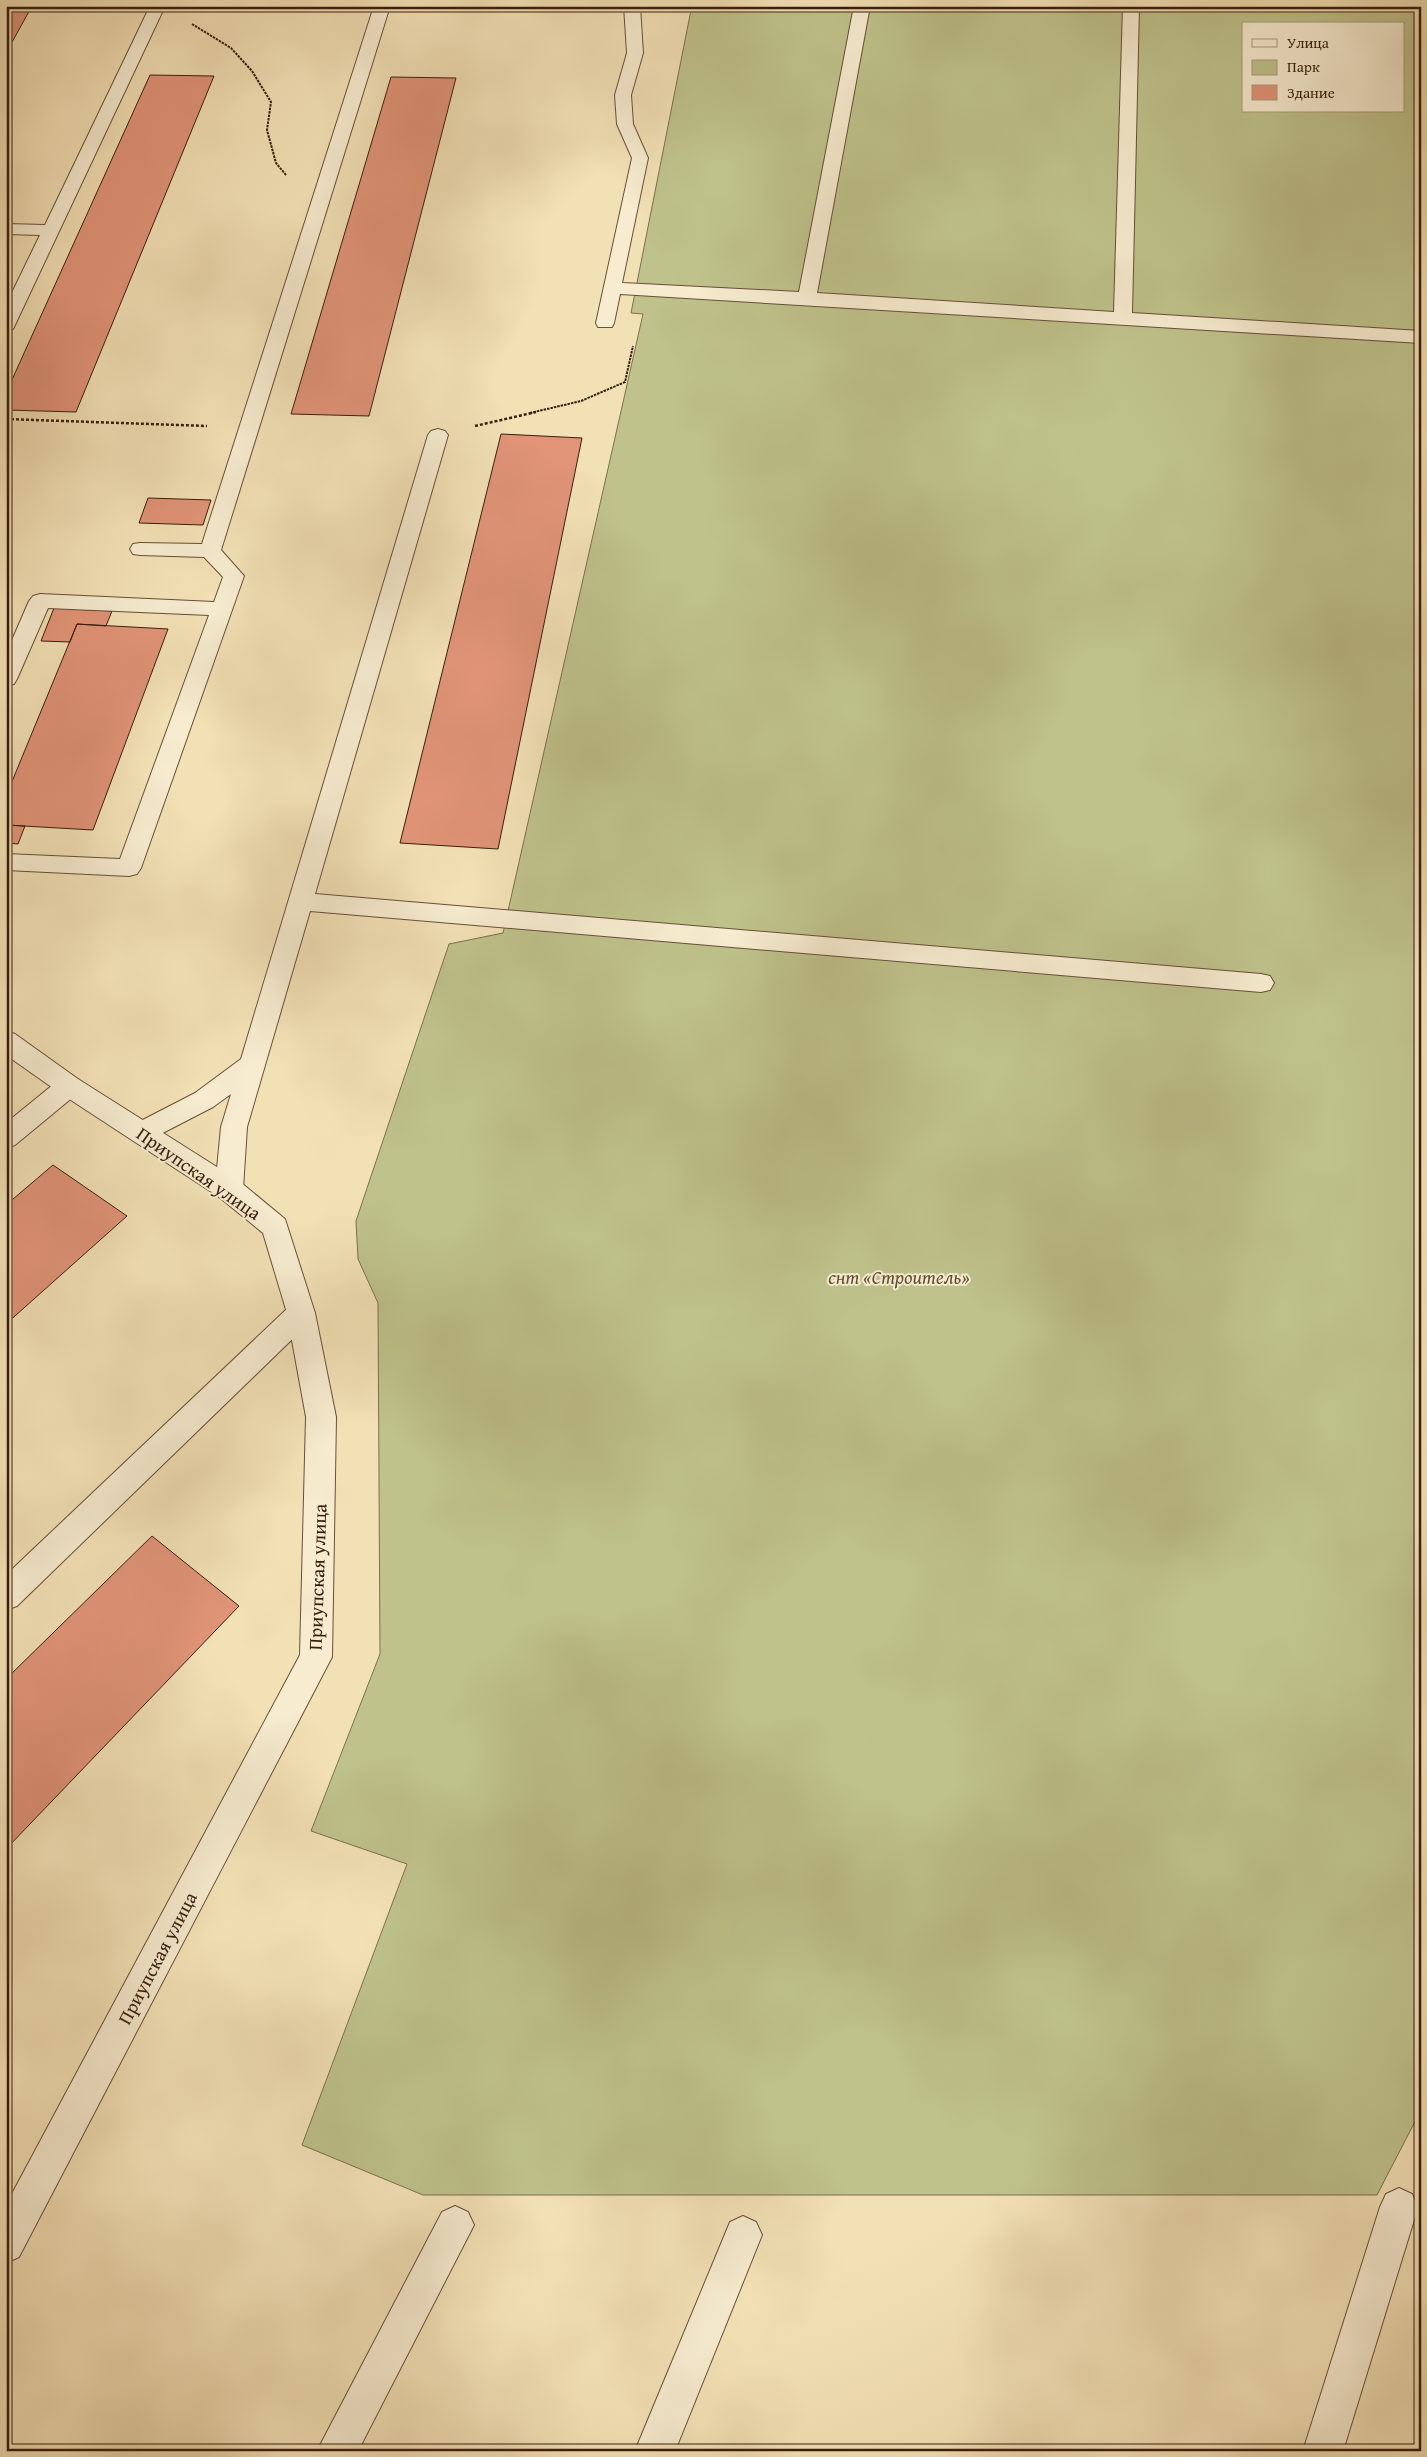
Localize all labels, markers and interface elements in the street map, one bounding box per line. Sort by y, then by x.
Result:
legend [1242,22,1404,112]
text: Улица [1287,32,1330,53]
text: Парк [1287,56,1320,77]
text: Здание [1287,82,1335,103]
street label: Приупская улица [131,1119,267,1227]
park label: снт «Строитель» [828,1263,970,1291]
street label: Приупская улица [300,1503,334,1651]
street label: Приупская улица [110,1887,204,2029]

